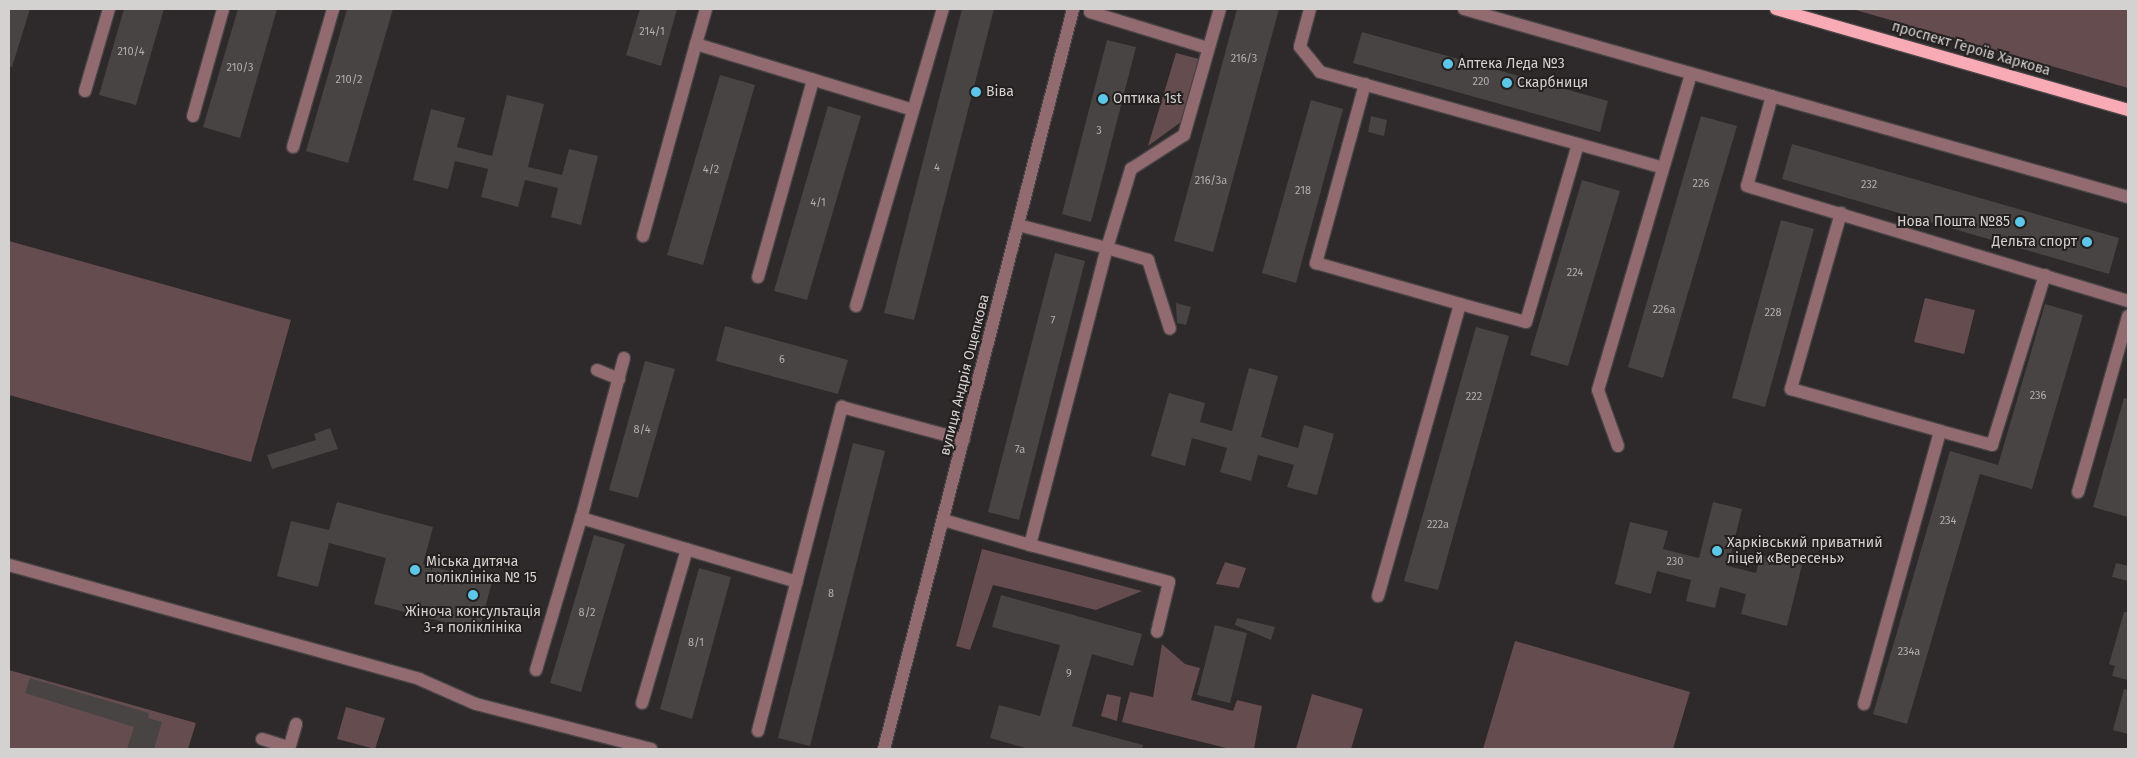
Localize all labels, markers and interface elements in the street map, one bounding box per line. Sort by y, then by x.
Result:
street label: проспект Героїв Харкова [1890,18,2052,80]
house number: 214/1 [639,25,665,39]
house number: 210/4 [117,45,145,59]
house number: 216/3 [1231,52,1257,66]
place label: Аптека Леда №3 [1458,56,1565,72]
marker: Аптека Леда №3 [1442,58,1454,70]
house number: 210/3 [227,61,253,75]
house number: 210/2 [336,73,362,87]
house number: 220 [1472,75,1490,89]
place label: Скарбниця [1517,75,1588,91]
marker: Скарбниця [1501,77,1513,89]
place label: Віва [986,84,1014,100]
marker: Віва [970,86,982,98]
place label: Оптика 1st [1113,91,1182,107]
marker: Оптика 1st [1097,93,1109,105]
house number: 3 [1096,124,1102,138]
house number: 4 [934,161,940,175]
house number: 4/2 [703,163,719,177]
house number: 216/3а [1195,174,1227,188]
house number: 226 [1693,177,1709,191]
house number: 232 [1861,178,1877,192]
house number: 218 [1295,184,1311,198]
house number: 4/1 [810,196,826,210]
place label: Нова Пошта №85 [1897,214,2010,230]
marker: Нова Пошта №85 [2014,216,2026,228]
place label: Дельта спорт [1992,234,2077,250]
marker: Дельта спорт [2081,236,2093,248]
house number: 224 [1567,266,1583,280]
street label: вулиця Андрія Ощепкова [937,293,993,457]
house number: 226а [1653,303,1675,317]
house number: 228 [1765,306,1781,320]
house number: 7 [1051,314,1055,328]
house number: 6 [779,353,785,367]
house number: 236 [2030,389,2046,403]
house number: 222 [1466,390,1482,404]
house number: 8/4 [633,423,651,437]
house number: 7а [1015,443,1025,457]
house number: 234 [1940,514,1956,528]
house number: 222а [1427,518,1449,532]
place label: Харківський приватний ліцей «Вересень» [1727,535,1883,568]
marker: Харківський приватний ліцей «Вересень» [1711,545,1723,557]
place label: Міська дитяча поліклініка № 15 [426,554,537,586]
house number: 230 [1666,555,1684,569]
marker: Міська дитяча поліклініка № 15 [408,563,422,577]
house number: 8 [828,587,834,601]
marker: Жіноча консультація 3-я поліклініка [466,588,480,602]
place label: Жіноча консультація 3-я поліклініка [405,604,541,636]
house number: 8/2 [579,606,595,620]
house number: 8/1 [688,636,704,650]
house number: 234а [1898,645,1920,659]
house number: 9 [1066,667,1072,681]

